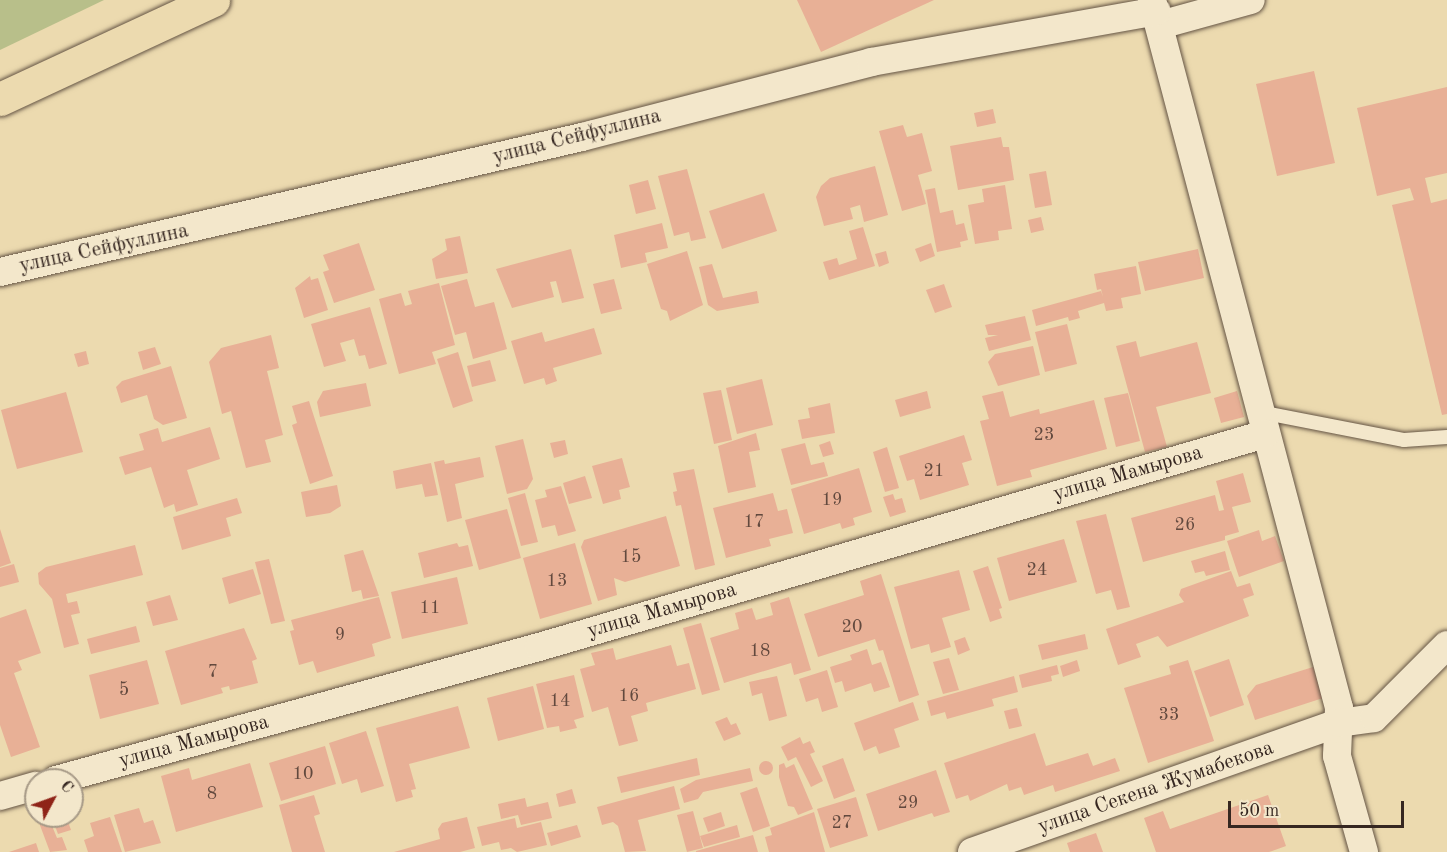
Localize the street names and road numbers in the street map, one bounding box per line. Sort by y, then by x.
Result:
street label: улица Сейфуллина [490,104,664,170]
street label: улица Сейфуллина [17,219,191,279]
street label: улица Мамырова [1050,441,1206,507]
street label: улица Мамырова [584,578,740,644]
street label: улица Мамырова [116,710,272,774]
street label: улица Секена Жумабекова [1035,736,1277,840]

